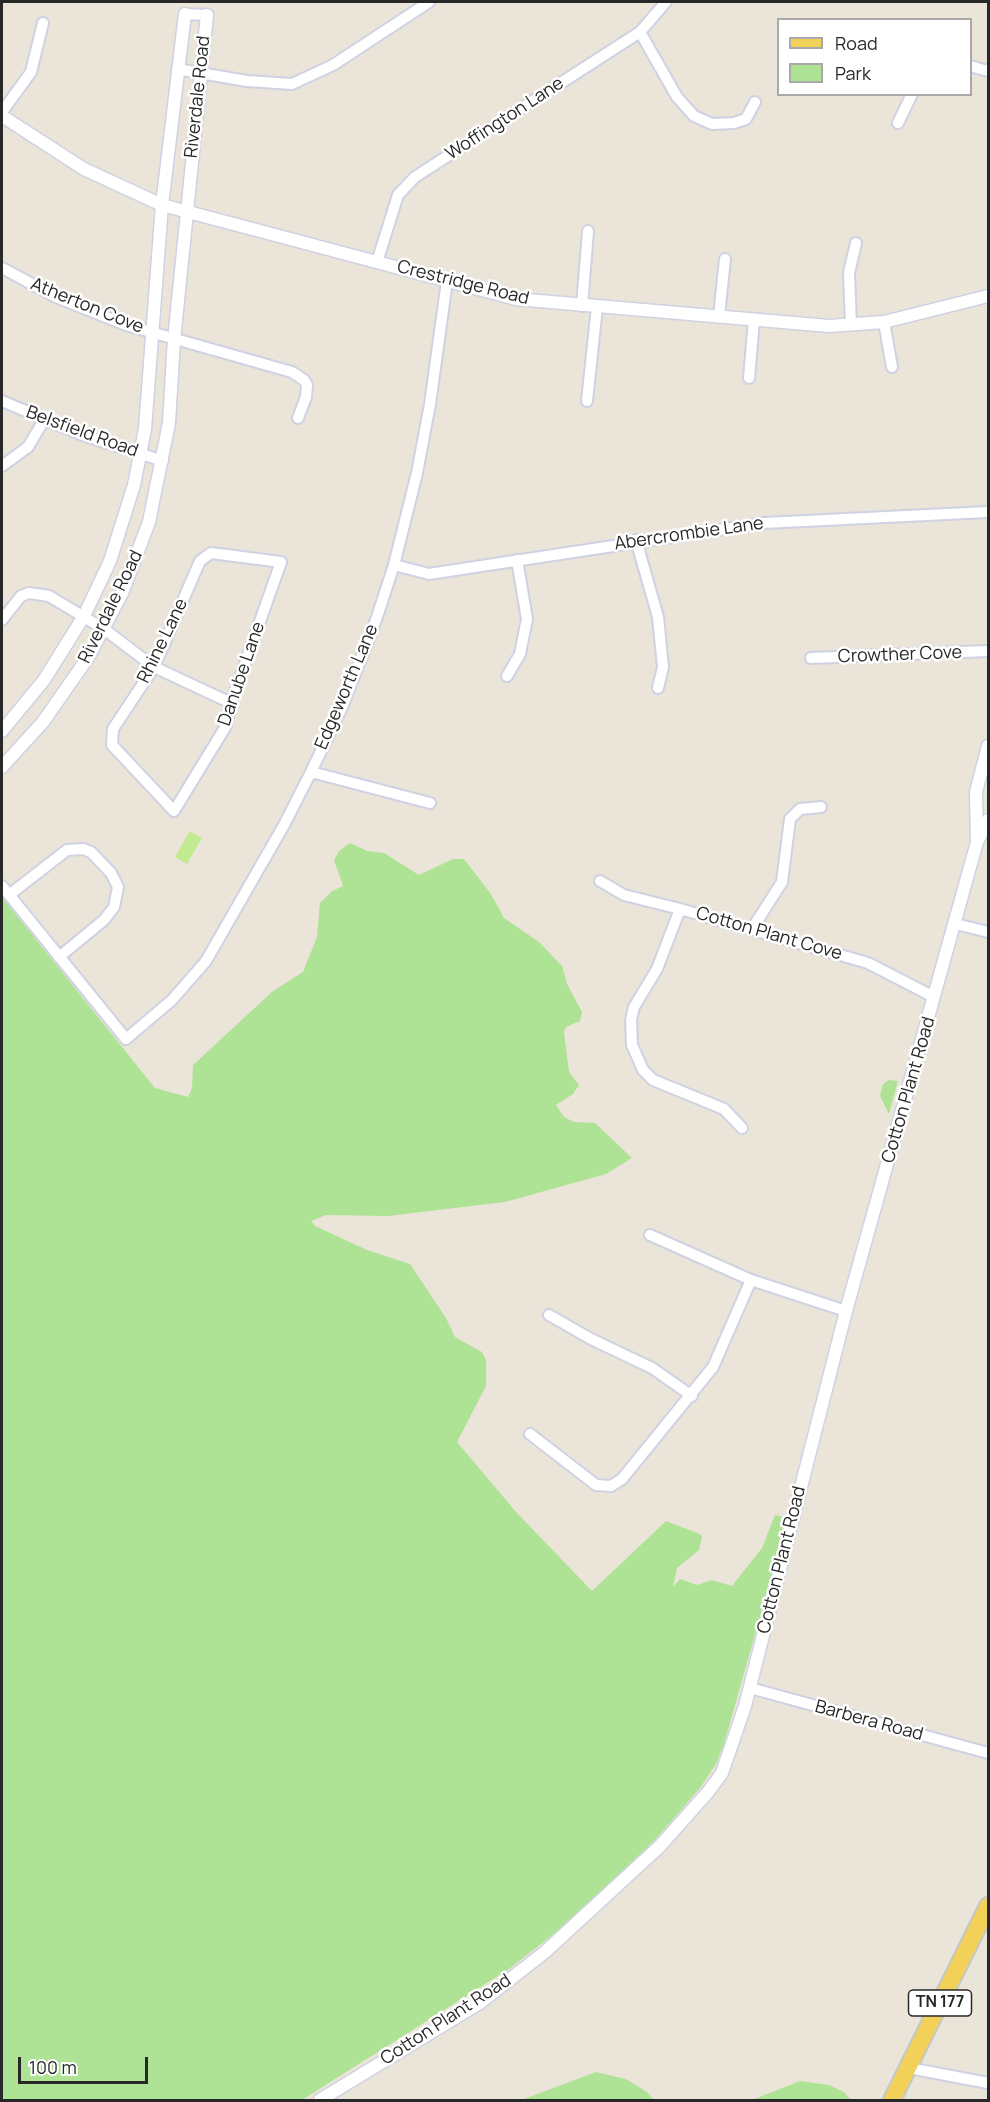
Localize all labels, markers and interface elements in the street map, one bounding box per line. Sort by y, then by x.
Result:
legend [777,18,972,96]
text: Road [835,31,878,55]
street label: Riverdale Road [181,35,215,159]
text: Park [835,61,871,85]
street label: Woffington Lane [442,73,568,165]
street label: Crestridge Road [395,256,531,310]
street label: Atherton Cove [27,273,147,339]
street label: Belsfield Road [23,402,141,462]
street label: Abercrombie Lane [613,513,765,555]
street label: Riverdale Road [74,547,148,667]
street label: Rhine Lane [133,595,193,687]
street label: Danube Lane [214,619,270,729]
street label: Edgeworth Lane [311,621,383,753]
street label: Crowther Cove [838,642,962,668]
street label: Cotton Plant Cove [694,903,844,965]
street label: Cotton Plant Road [878,1014,940,1166]
street label: Cotton Plant Road [753,1484,811,1636]
street label: Barbera Road [813,1696,925,1746]
street label: Cotton Plant Road [377,1970,515,2070]
road number: TN 177 [908,1990,972,2016]
scale bar [21,2045,152,2083]
text: 100 m [29,2055,77,2079]

